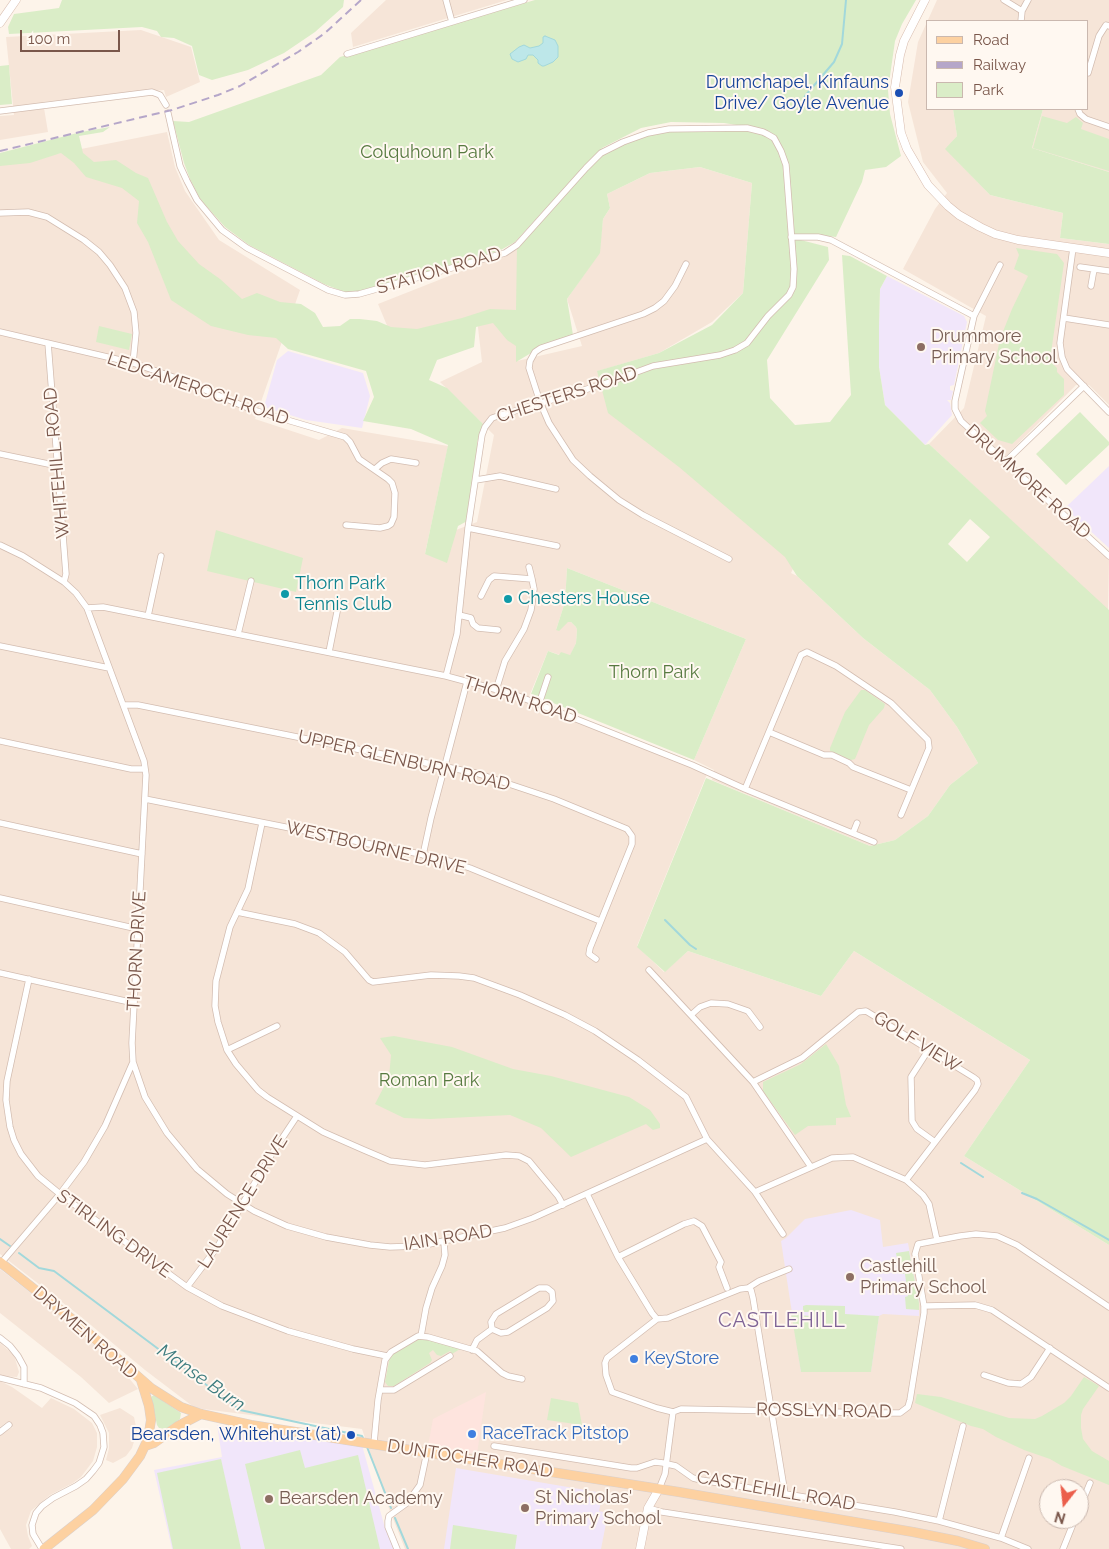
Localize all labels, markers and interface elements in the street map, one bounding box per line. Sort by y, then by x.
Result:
scale bar [22,20,122,52]
legend [926,20,1089,110]
text: 100 m [28,30,70,48]
text: Road [973,31,1009,49]
text: Railway [973,56,1026,74]
place label: Drumchapel, Kinfauns Drive/ Goyle Avenue [706,72,889,115]
text: Park [973,81,1004,99]
marker: Drumchapel, Kinfauns Drive/ Goyle Avenue [893,87,905,99]
park label: Colquhoun Park [360,142,494,164]
street label: STATION ROAD [374,243,504,299]
place label: Drummore Primary School [931,326,1057,368]
marker: Drummore Primary School [915,341,927,353]
street label: LEDCAMEROCH ROAD [104,348,292,430]
street label: CHESTERS ROAD [494,362,640,428]
street label: WHITEHILL ROAD [40,387,74,539]
street label: DRUMMORE ROAD [961,420,1095,544]
place label: Thorn Park Tennis Club [295,573,392,616]
marker: Thorn Park Tennis Club [279,588,291,600]
place label: Chesters House [518,588,650,610]
marker: Chesters House [502,593,514,605]
park label: Thorn Park [609,662,699,684]
street label: THORN ROAD [461,672,579,728]
street label: UPPER GLENBURN ROAD [296,726,512,796]
street label: WESTBOURNE DRIVE [284,817,468,879]
street label: THORN DRIVE [123,890,151,1012]
street label: GOLF VIEW [869,1007,965,1077]
park label: Roman Park [379,1070,479,1092]
street label: LAURENCE DRIVE [193,1132,293,1272]
street label: STIRLING DRIVE [52,1185,176,1283]
street label: IAIN ROAD [402,1220,494,1256]
place label: Castlehill Primary School [860,1256,986,1298]
marker: Castlehill Primary School [844,1271,856,1283]
street label: DRYMEN ROAD [29,1282,141,1384]
district label: CASTLEHILL [717,1309,847,1333]
water label: Manse Burn [153,1340,249,1416]
place label: KeyStore [644,1348,719,1370]
marker: KeyStore [628,1353,640,1365]
street label: ROSSLYN ROAD [756,1399,892,1423]
place label: RaceTrack Pitstop [482,1423,629,1445]
place label: Bearsden, Whitehurst (at) [131,1424,341,1446]
marker: RaceTrack Pitstop [466,1428,478,1440]
marker: Bearsden, Whitehurst (at) [345,1429,357,1441]
street label: DUNTOCHER ROAD [386,1435,554,1483]
street label: CASTLEHILL ROAD [695,1466,857,1516]
north arrow [1039,1479,1089,1529]
place label: St Nicholas' Primary School [535,1487,661,1530]
place label: Bearsden Academy [279,1488,443,1510]
marker: Bearsden Academy [263,1493,275,1505]
marker: St Nicholas' Primary School [519,1502,531,1514]
text: N [1053,1508,1067,1527]

